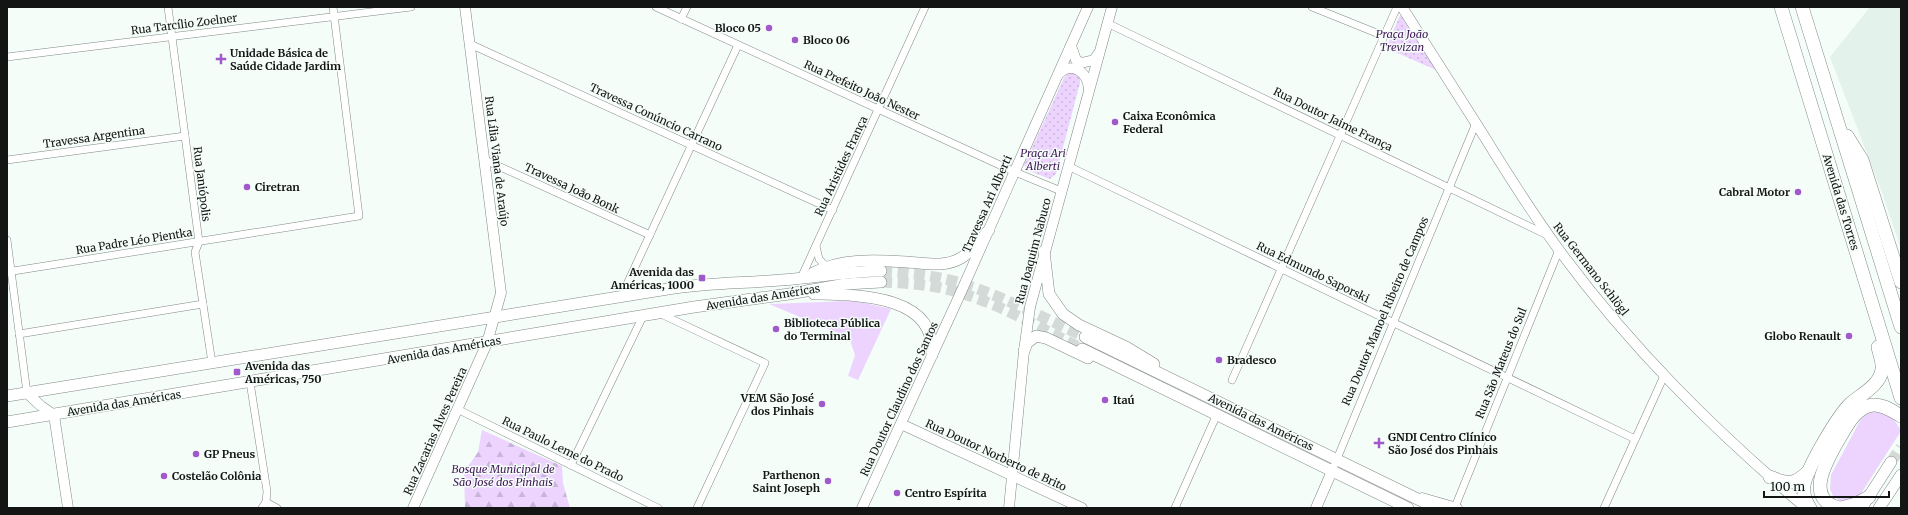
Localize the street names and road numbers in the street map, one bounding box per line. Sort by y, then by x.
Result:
street label: Rua Tarcílio Zoelner [130,11,238,37]
street label: Rua Prefeito João Nester [802,57,922,123]
street label: Travessa Conúncio Carrano [587,80,725,154]
street label: Rua Doutor Jaime França [1271,84,1395,154]
street label: Rua Lília Viana de Araújo [482,95,512,227]
street label: Rua Aristides França [812,114,870,218]
street label: Travessa Argentina [42,123,146,151]
street label: Rua Janiópolis [190,146,214,222]
street label: Avenida das Torres [1819,151,1862,252]
street label: Travessa Ari Alberti [959,153,1015,255]
street label: Travessa João Bonk [522,160,622,216]
street label: Rua Joaquim Nabuco [1012,196,1054,306]
street label: Rua Doutor Manoel Ribeiro de Campos [1339,214,1431,408]
street label: Rua Germano Schlögl [1550,220,1632,319]
street label: Rua Padre Léo Pientka [75,225,193,257]
street label: Rua Edmundo Saporski [1254,239,1372,306]
street label: Avenida das Américas [704,281,821,313]
street label: Rua São Mateus do Sul [1472,305,1530,421]
street label: Rua Doutor Claudino dos Santos [857,319,941,479]
street label: Avenida das Américas [385,333,502,367]
street label: Rua Zacarias Alves Pereira [400,365,470,497]
street label: Avenida das Américas [65,387,182,419]
street label: Avenida das Américas [1205,390,1316,454]
street label: Rua Paulo Leme do Prado [500,413,627,485]
street label: Rua Doutor Norberto de Brito [923,416,1069,494]

